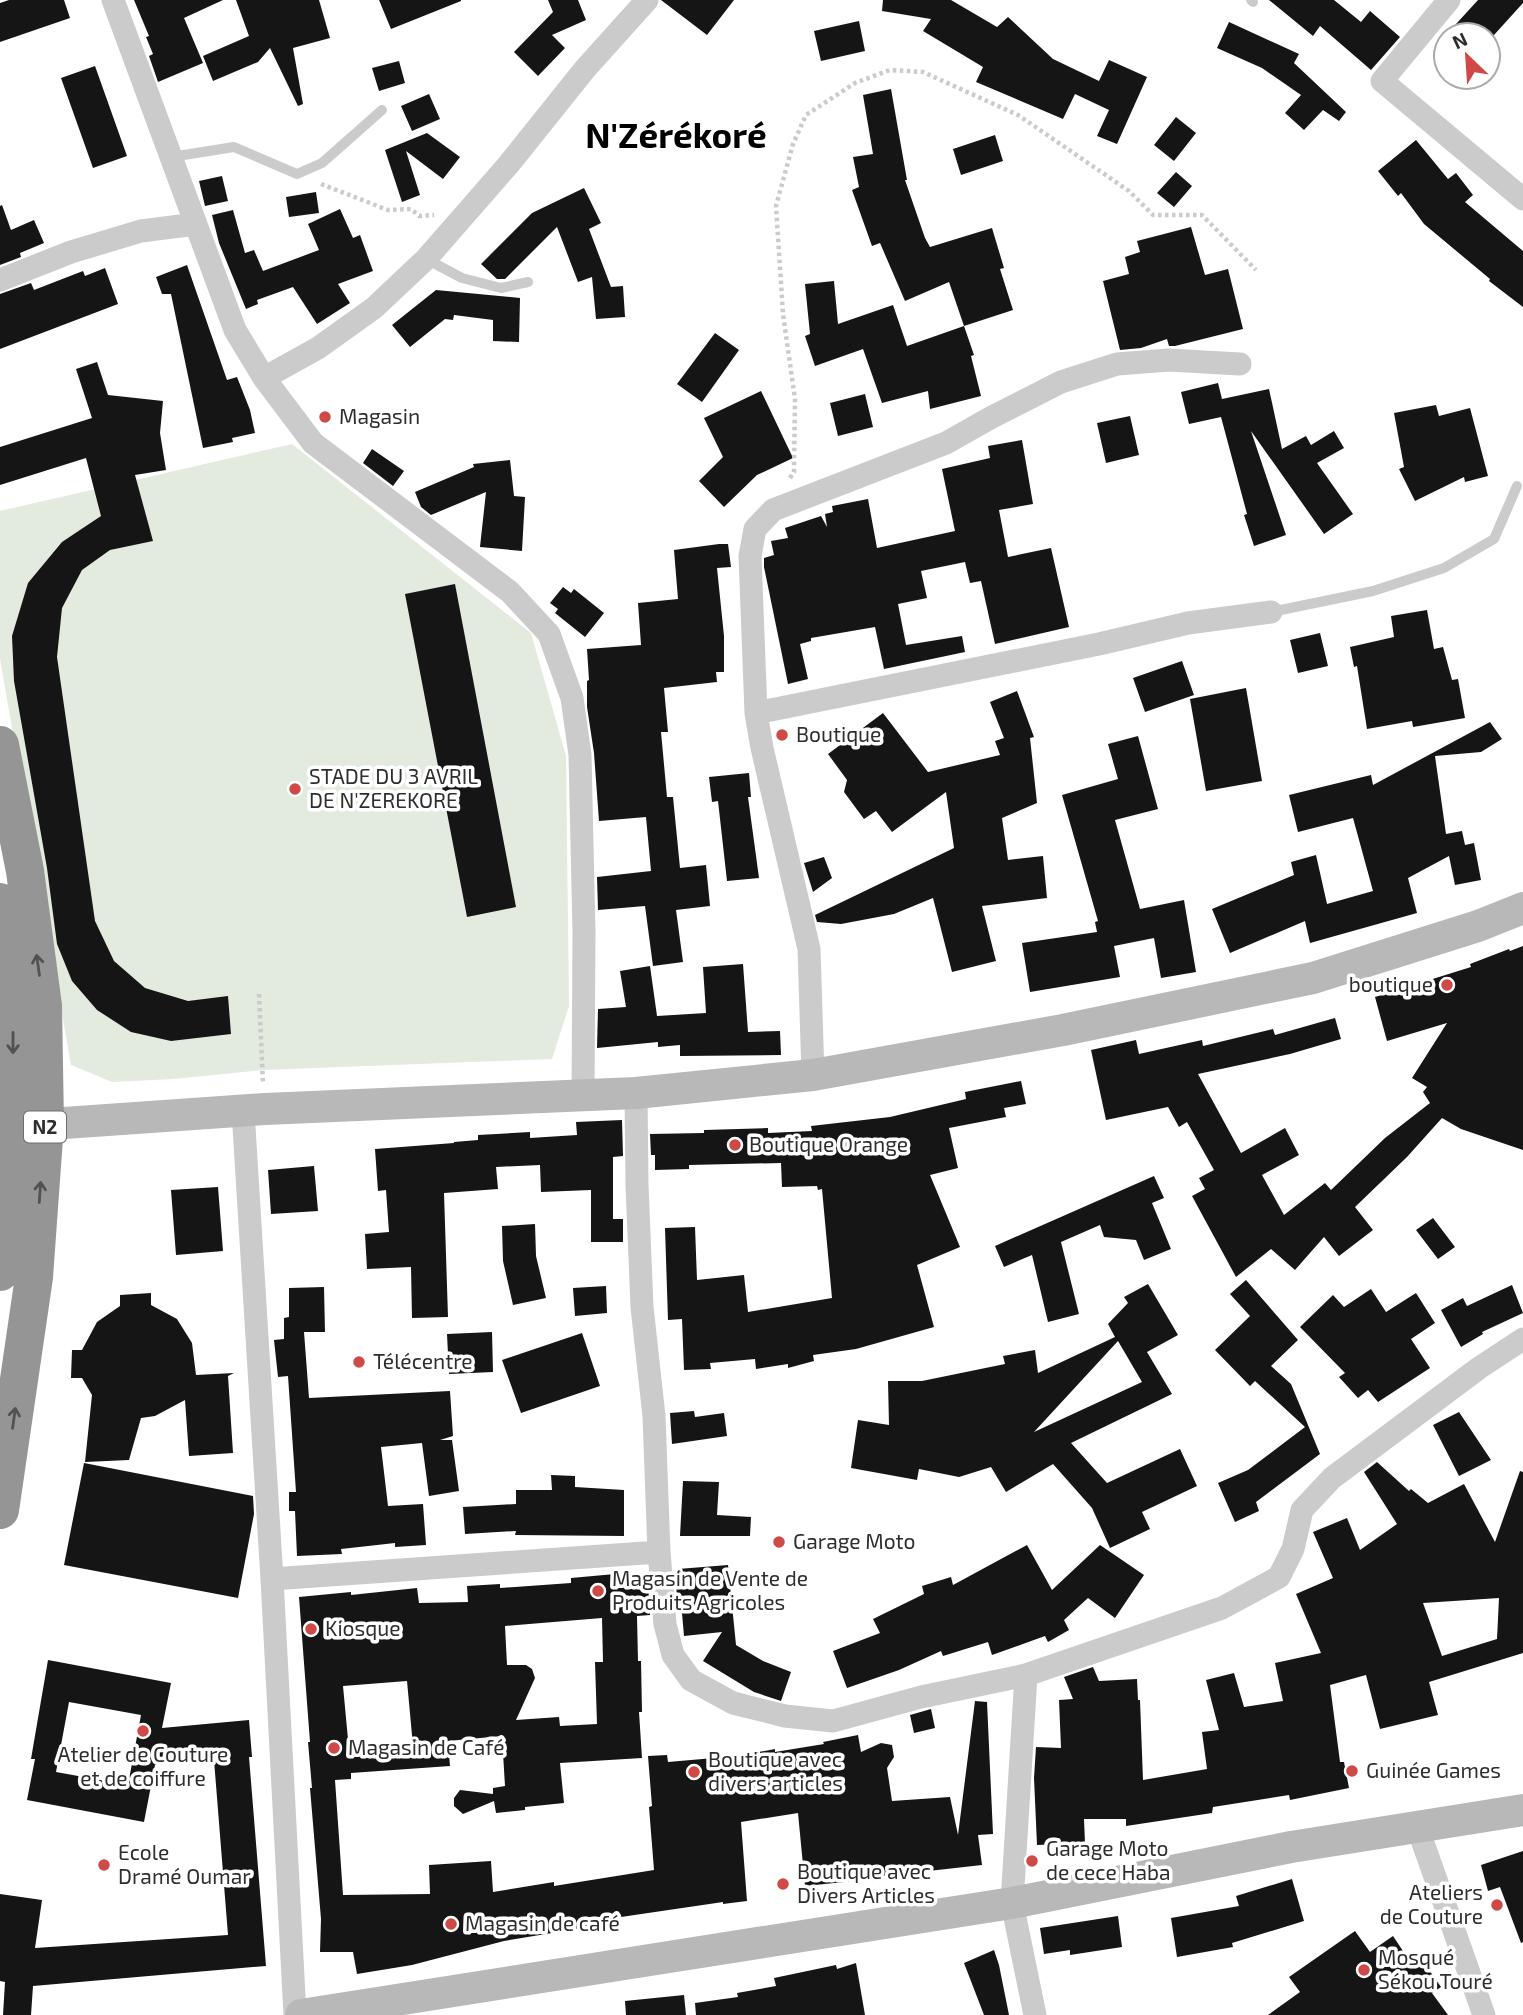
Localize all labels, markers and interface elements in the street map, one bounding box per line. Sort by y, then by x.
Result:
north arrow [1432,21,1502,91]
text: N [1449,27,1471,53]
district label: N'Zérékoré [585,113,767,155]
place label: Magasin [339,403,420,428]
marker: Magasin [317,409,333,425]
place label: Boutique [796,721,881,746]
marker: Boutique [774,727,790,743]
place label: STADE DU 3 AVRIL DE N'ZEREKORE [309,763,478,812]
marker: STADE DU 3 AVRIL DE N'ZEREKORE [287,781,303,797]
one-way arrow [31,955,44,977]
place label: boutique [1349,971,1433,996]
marker: boutique [1439,977,1455,993]
one-way arrow [6,1031,20,1054]
road number: N2 [24,1112,66,1142]
place label: Boutique Orange [749,1131,908,1156]
marker: Boutique Orange [727,1137,743,1153]
one-way arrow [34,1182,47,1204]
place label: Télécentre [373,1348,473,1373]
marker: Télécentre [351,1354,367,1370]
one-way arrow [8,1407,21,1430]
place label: Garage Moto [793,1528,916,1553]
marker: Garage Moto [771,1534,787,1550]
place label: Magasin de Vente de Produits Agricoles [612,1565,808,1614]
marker: Magasin de Vente de Produits Agricoles [590,1583,606,1599]
place label: Kiosque [325,1615,400,1640]
marker: Kiosque [303,1621,319,1637]
marker: Atelier de Couture et de coiffure [135,1723,151,1739]
place label: Magasin de Café [348,1734,504,1759]
marker: Magasin de Café [326,1740,342,1756]
place label: Atelier de Couture et de coiffure [58,1741,228,1790]
place label: Boutique avec divers articles [708,1746,843,1795]
place label: Guinée Games [1366,1757,1501,1782]
marker: Guinée Games [1344,1763,1360,1779]
marker: Boutique avec divers articles [686,1764,702,1780]
place label: Garage Moto de cece Haba [1046,1835,1171,1884]
place label: Ecole Dramé Oumar [118,1839,251,1888]
marker: Garage Moto de cece Haba [1024,1853,1040,1869]
marker: Ecole Dramé Oumar [96,1857,112,1873]
place label: Boutique avec Divers Articles [797,1858,935,1907]
marker: Boutique avec Divers Articles [775,1876,791,1892]
place label: Ateliers de Couture [1380,1879,1483,1928]
marker: Ateliers de Couture [1489,1897,1505,1913]
place label: Magasin de café [465,1910,620,1935]
marker: Magasin de café [443,1916,459,1932]
place label: Mosqué Sékou Touré [1378,1944,1493,1993]
marker: Mosqué Sékou Touré [1356,1962,1372,1978]

